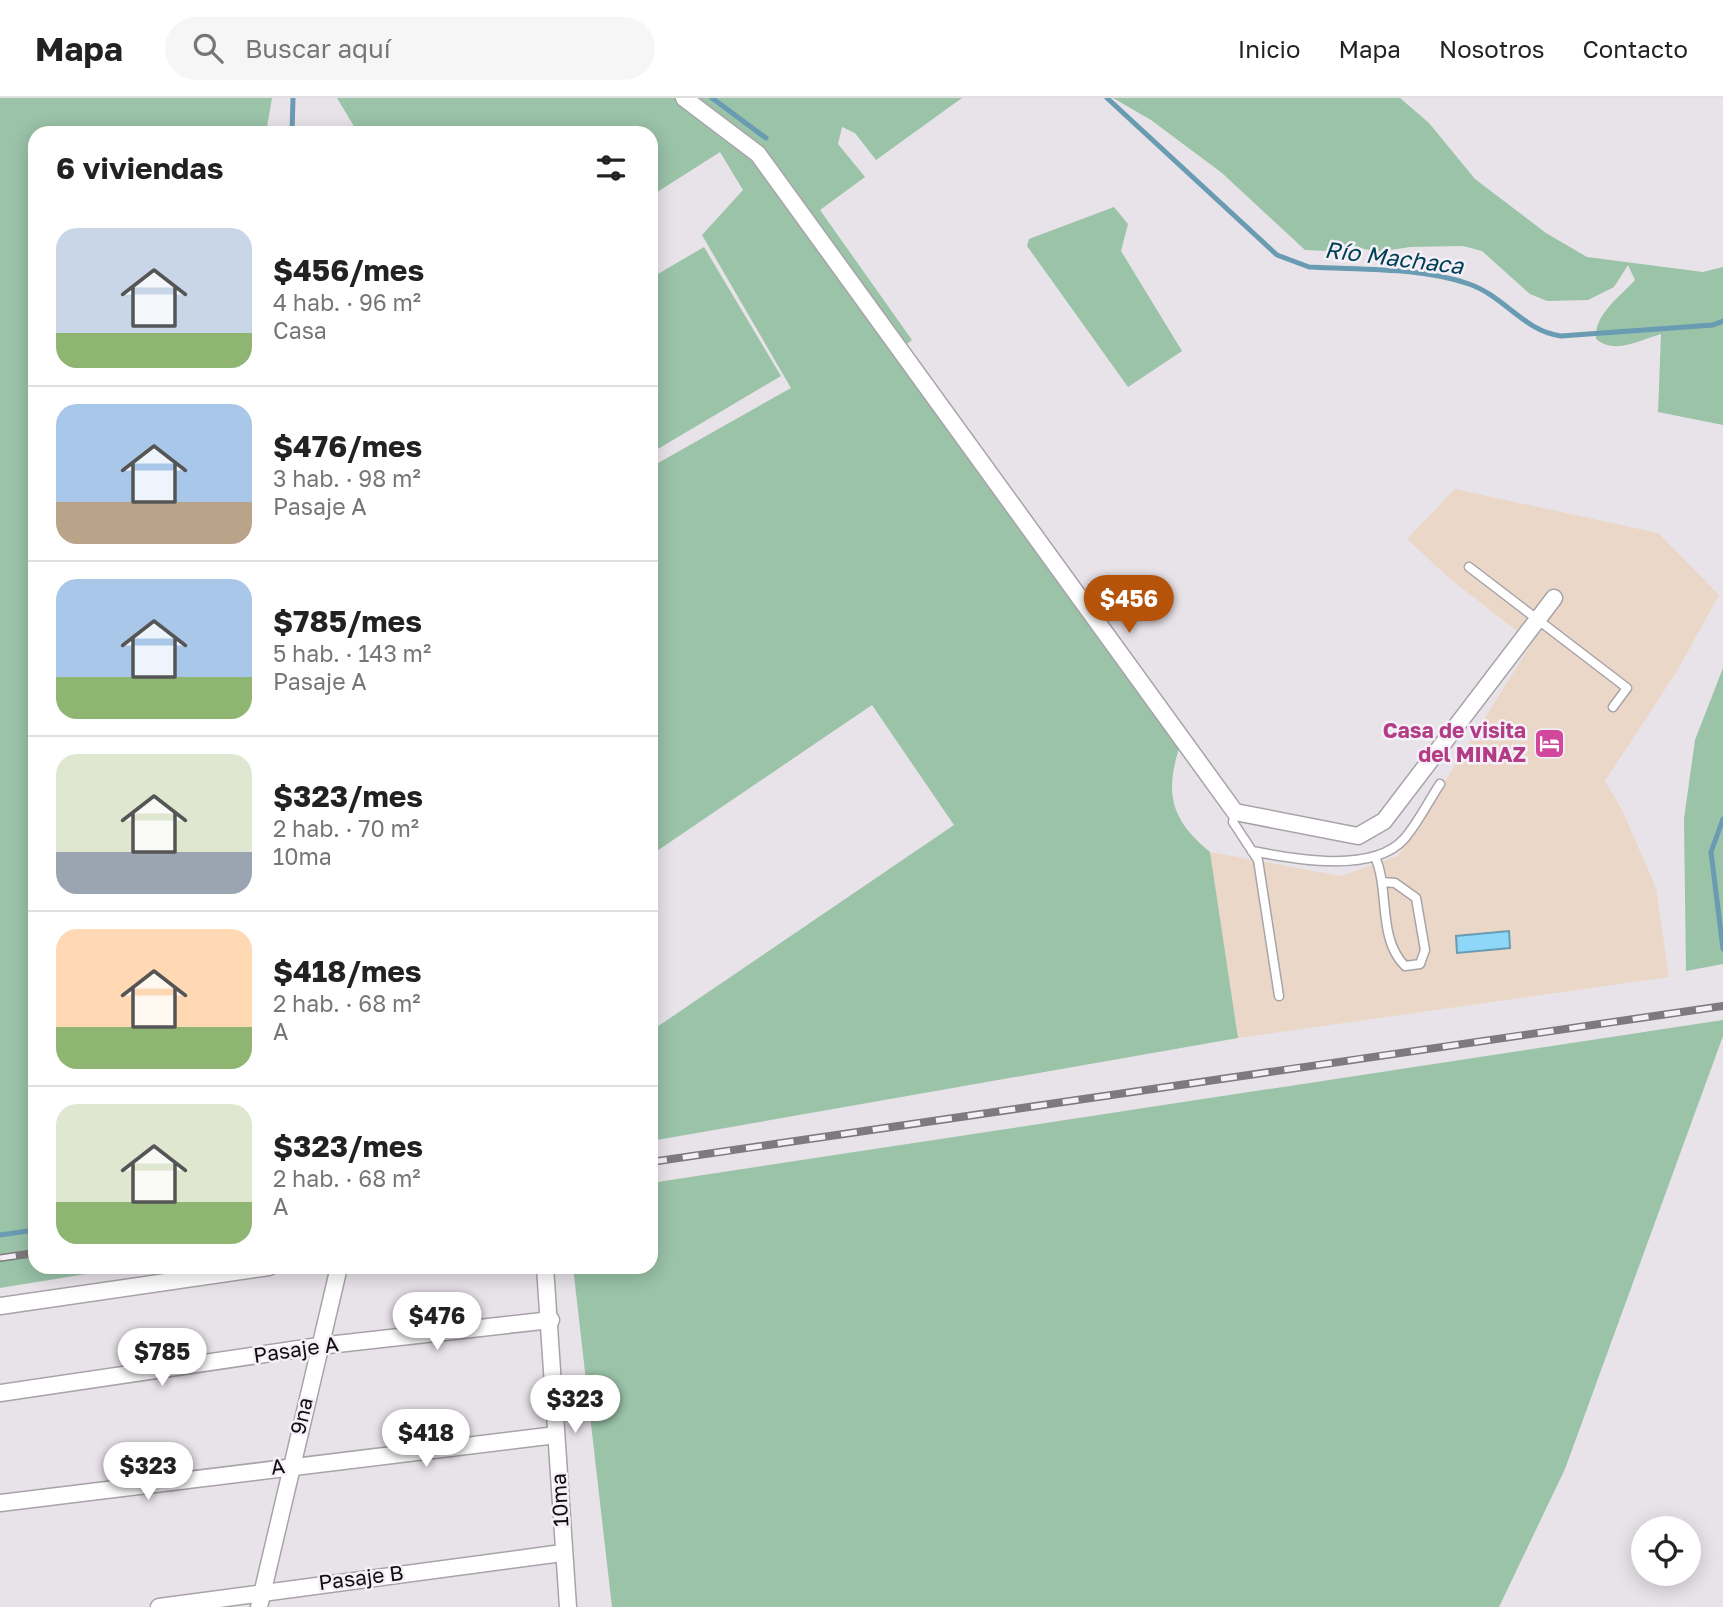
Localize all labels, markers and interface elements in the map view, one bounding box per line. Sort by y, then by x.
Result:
search box [165,17,655,80]
text: Mapa [35,29,123,68]
icon: search [189,29,227,67]
text: Buscar aquí [245,33,391,64]
text: Inicio [1238,34,1300,63]
text: Mapa [1338,34,1401,63]
text: Nosotros [1439,34,1545,63]
text: Contacto [1583,34,1688,63]
icon: filters [592,149,630,187]
text: 6 viviendas [56,150,224,186]
water label: Río Machaca [1323,235,1466,280]
text: $456/mes [273,252,424,288]
icon: home [112,256,196,340]
text: 4 hab. · 96 m² [273,288,421,316]
text: Casa [273,316,327,344]
text: $476/mes [273,428,422,464]
icon: home [112,432,196,516]
text: 3 hab. · 98 m² [273,464,421,492]
text: Pasaje A [273,492,367,520]
pin: $456 [1088,575,1170,635]
text: $456 [1100,584,1158,612]
text: $785/mes [273,603,422,639]
icon: home [112,607,196,691]
text: 5 hab. · 143 m² [273,639,431,667]
text: Pasaje A [273,667,367,695]
place label: Casa de visita del MINAZ [1383,717,1526,767]
hotel icon: Casa de visita del MINAZ [1532,726,1566,760]
text: $323/mes [273,778,423,814]
icon: home [112,782,196,866]
text: 2 hab. · 70 m² [273,814,419,842]
text: 10ma [273,842,332,870]
text: $418/mes [273,953,422,989]
icon: home [112,957,196,1041]
text: 2 hab. · 68 m² [273,989,421,1017]
text: A [273,1017,288,1045]
text: $323/mes [273,1128,423,1164]
icon: home [112,1132,196,1216]
text: 2 hab. · 68 m² [273,1164,421,1192]
text: A [273,1192,288,1220]
pin: $476 [396,1292,478,1352]
text: $476 [409,1301,465,1329]
pin: $785 [121,1328,203,1388]
street label: Pasaje A [252,1330,340,1368]
text: $785 [134,1337,190,1365]
pin: $323 [534,1376,616,1435]
text: $323 [546,1384,604,1412]
street label: 9na [284,1395,318,1437]
pin: $418 [385,1410,467,1469]
text: $418 [398,1418,454,1446]
pin: $323 [107,1442,189,1502]
text: $323 [119,1451,177,1479]
street label: A [269,1452,286,1480]
street label: 10ma [545,1473,573,1528]
map controls [1631,1516,1701,1586]
button: locate [1631,1516,1701,1586]
street label: Pasaje B [317,1559,405,1595]

